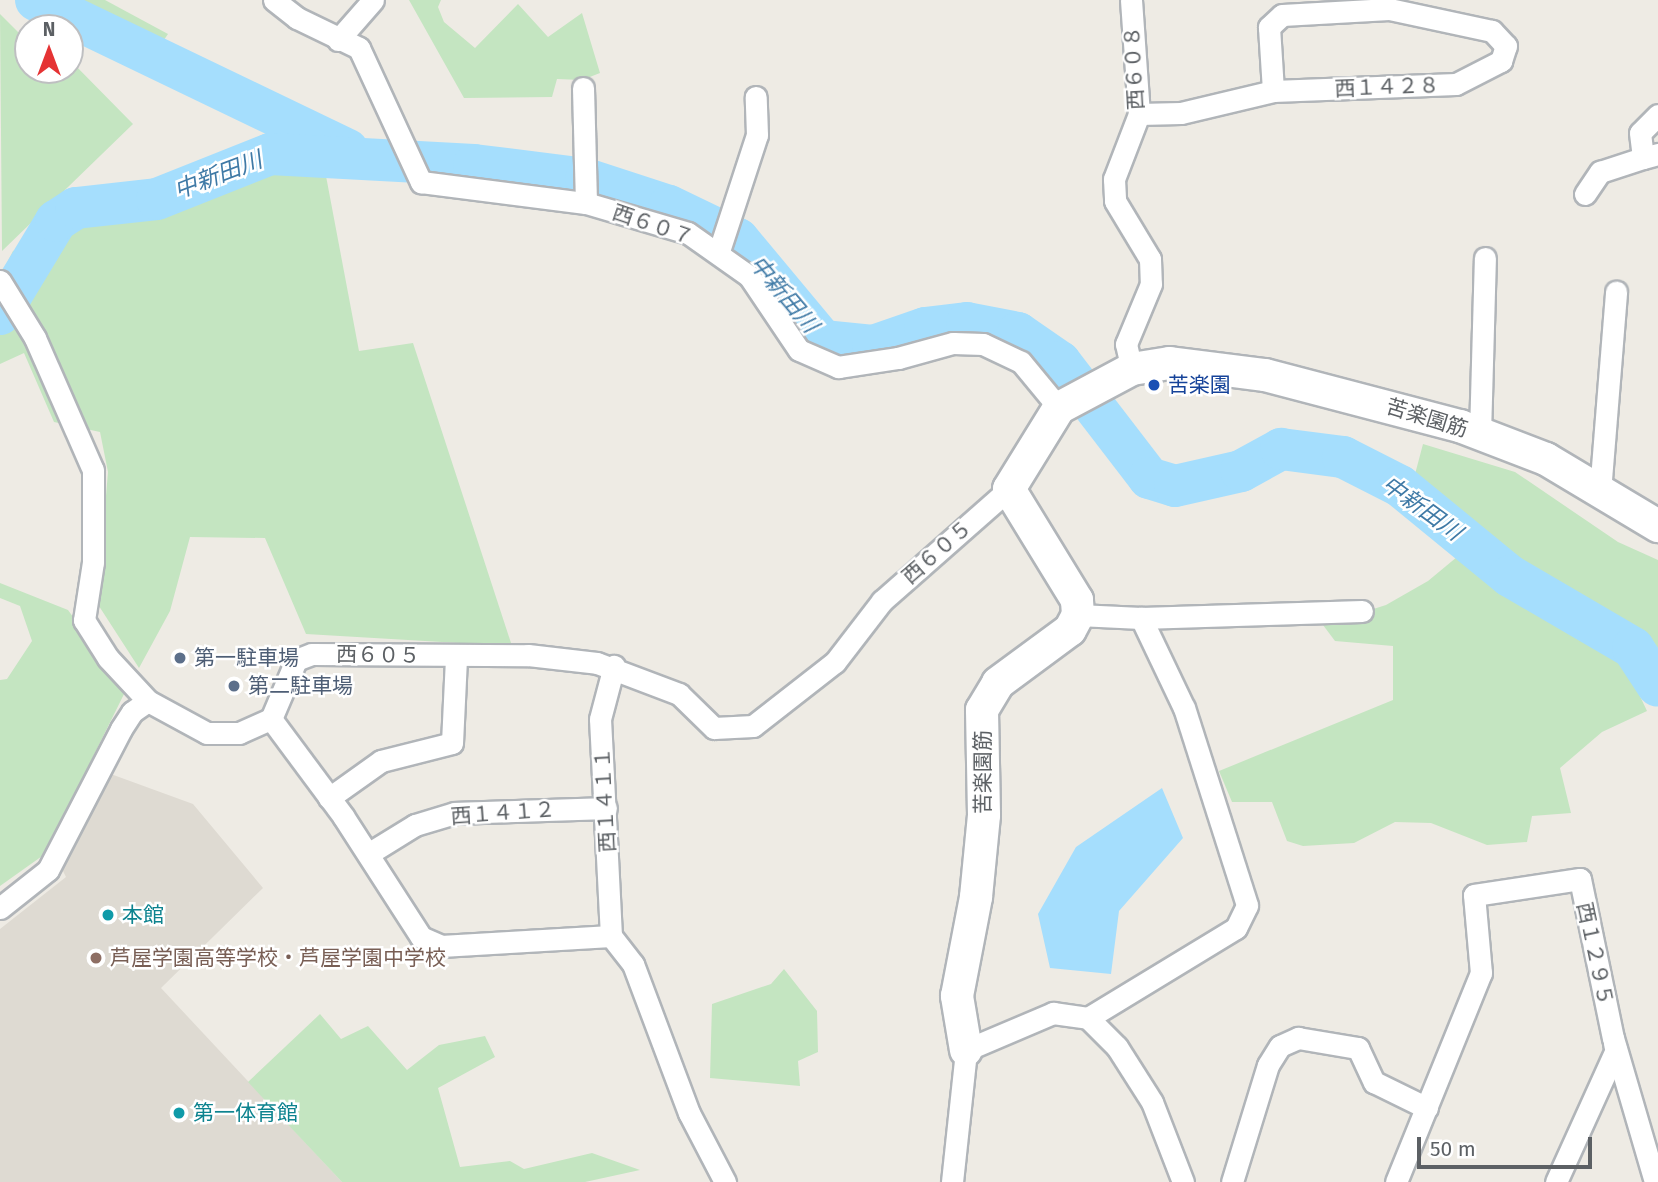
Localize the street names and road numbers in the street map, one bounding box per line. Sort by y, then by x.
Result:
street label: 西６０８ [1119,25,1149,111]
street label: 西１４２８ [1334,73,1440,101]
street label: 西６０７ [609,199,697,251]
street label: 苦楽園筋 [1383,394,1471,442]
street label: 西６０５ [897,515,977,589]
street label: 西６０５ [336,642,420,668]
street label: 苦楽園筋 [970,730,996,814]
street label: 西１４１１ [590,747,620,853]
street label: 西１４１２ [450,797,556,829]
street label: 西１２９５ [1572,900,1618,1008]

